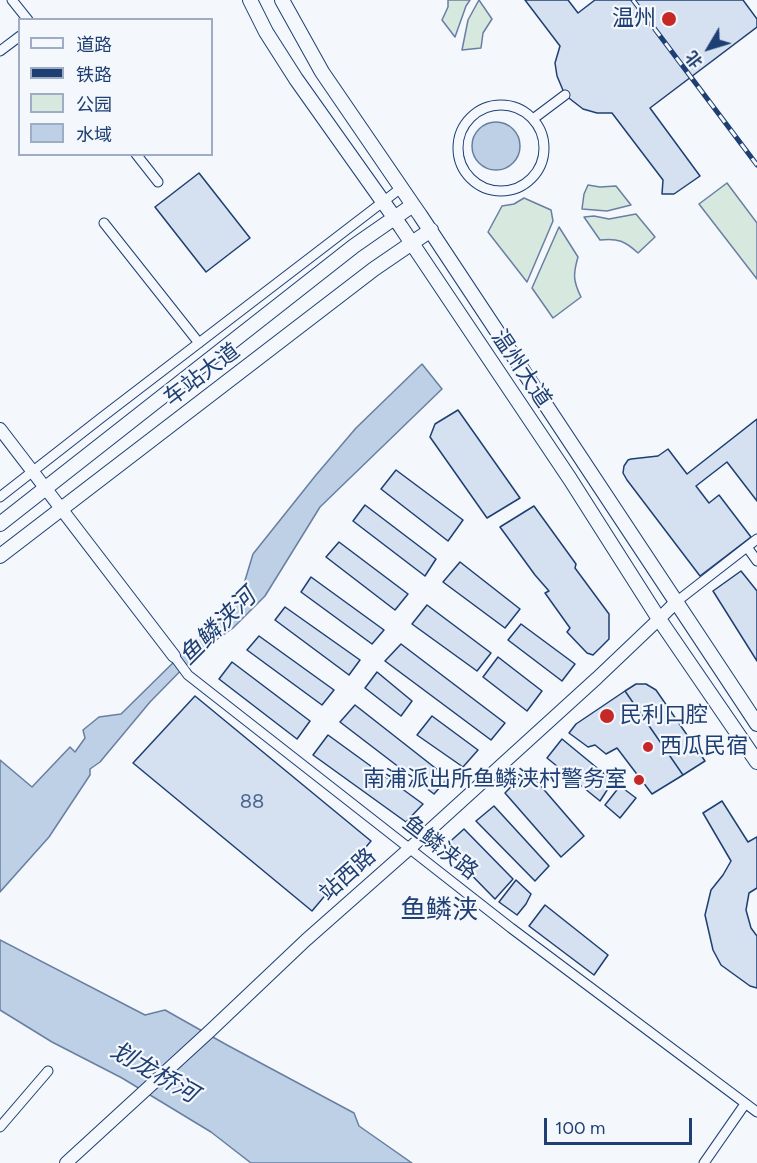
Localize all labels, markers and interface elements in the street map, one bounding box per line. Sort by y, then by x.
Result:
place label: 温州 [612,6,656,32]
marker: 温州 [660,10,678,28]
legend [18,18,213,156]
north arrow [679,18,739,78]
text: 道路 [76,34,112,56]
text: 北 [682,47,707,72]
text: 铁路 [76,64,112,86]
text: 公园 [76,94,112,116]
text: 水域 [76,124,112,146]
street label: 温州大道 [485,325,557,413]
street label: 车站大道 [159,338,245,412]
water label: 鱼鳞浃河 [174,583,262,671]
place label: 民利口腔 [620,703,708,729]
marker: 民利口腔 [598,707,616,725]
place label: 西瓜民宿 [660,734,748,760]
marker: 西瓜民宿 [641,740,655,754]
place label: 南浦派出所鱼鳞浃村警务室 [363,767,627,793]
marker: 南浦派出所鱼鳞浃村警务室 [632,773,646,787]
house number: 88 [240,790,264,814]
street label: 鱼鳞浃路 [397,811,483,885]
street label: 站西路 [315,843,381,907]
district label: 鱼鳞浃 [400,894,478,926]
water label: 划龙桥河 [105,1037,203,1109]
scale bar [547,1106,696,1144]
text: 100 m [555,1117,605,1139]

